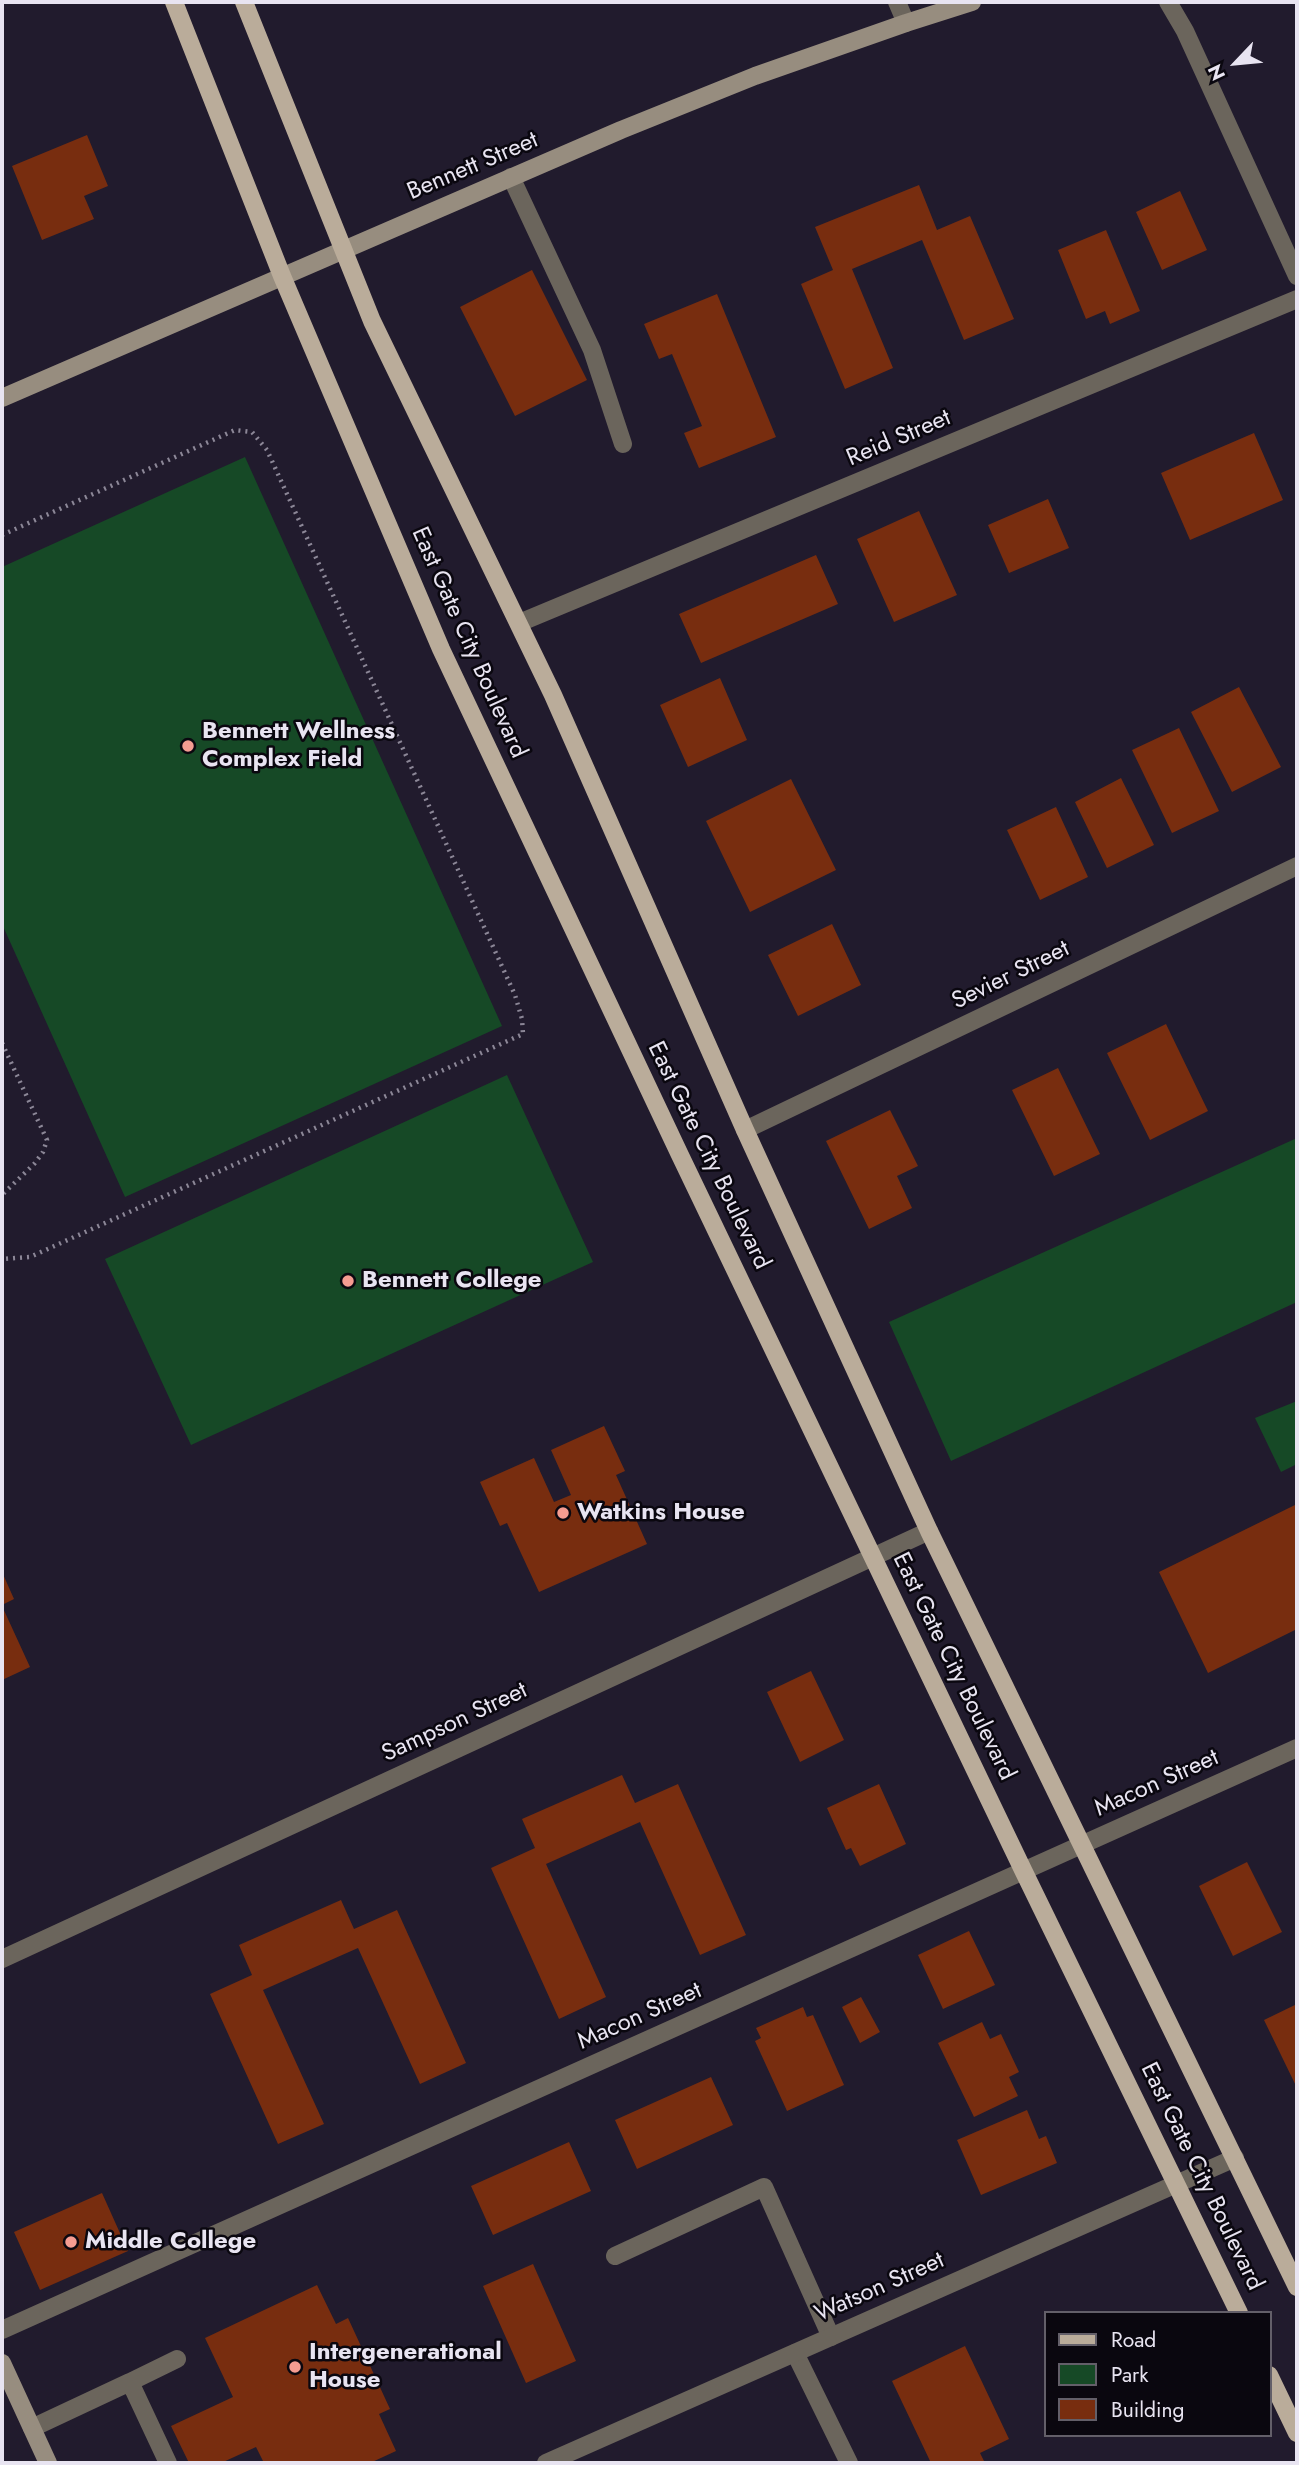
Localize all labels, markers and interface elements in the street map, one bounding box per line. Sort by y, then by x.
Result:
north arrow [1201,28,1271,98]
text: N [1201,60,1232,85]
street label: Bennett Street [403,127,543,207]
street label: Reid Street [843,404,955,474]
street label: East Gate City Boulevard [404,523,532,763]
place label: Bennett Wellness Complex Field [202,718,395,774]
marker: Bennett Wellness Complex Field [180,738,196,754]
street label: Sevier Street [948,935,1074,1017]
street label: East Gate City Boulevard [640,1037,776,1275]
place label: Bennett College [362,1267,542,1295]
marker: Bennett College [340,1273,356,1289]
place label: Watkins House [577,1499,745,1527]
marker: Watkins House [555,1505,571,1521]
street label: East Gate City Boulevard [885,1548,1021,1786]
street label: Sampson Street [378,1677,532,1769]
street label: Macon Street [1091,1744,1223,1824]
street label: Macon Street [574,1977,706,2057]
street label: East Gate City Boulevard [1133,2058,1269,2296]
place label: Middle College [85,2228,256,2256]
marker: Middle College [63,2234,79,2250]
street label: Watson Street [811,2247,949,2329]
legend [1044,2311,1271,2437]
text: Road [1111,2325,1156,2355]
place label: Intergenerational House [309,2339,502,2395]
marker: Intergenerational House [287,2359,303,2375]
text: Park [1111,2360,1148,2390]
text: Building [1111,2395,1184,2425]

